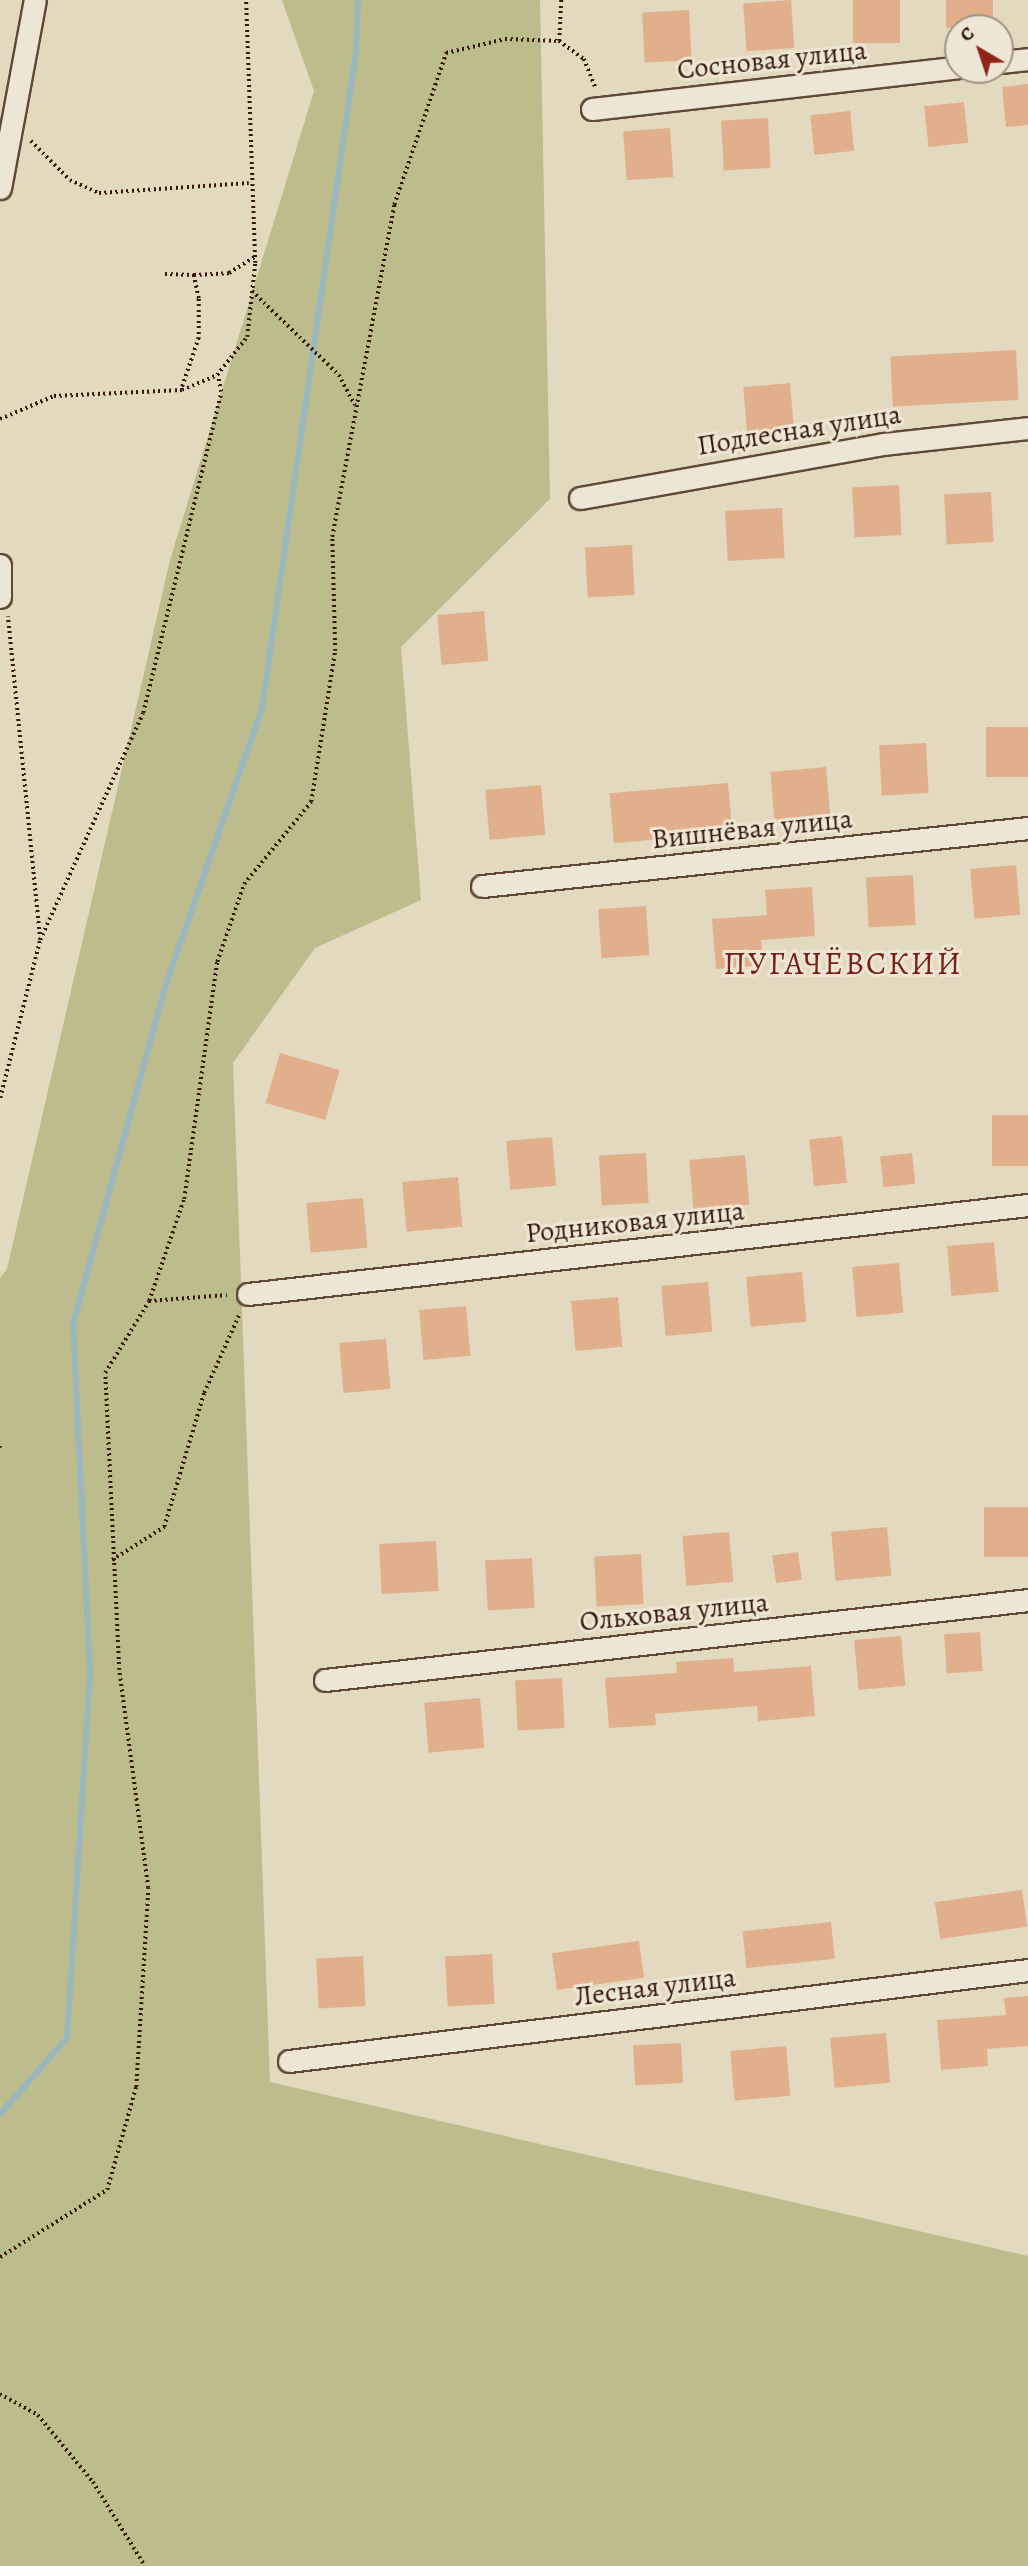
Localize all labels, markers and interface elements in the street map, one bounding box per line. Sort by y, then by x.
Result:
north arrow [944,14,1014,84]
text: С [954,20,980,48]
street label: Сосновая улица [676,33,868,87]
street label: Подлесная улица [695,397,903,463]
street label: Вишнёвая улица [650,802,854,856]
district label: ПУГАЧЁВСКИЙ [725,944,961,982]
street label: Родниковая улица [524,1194,746,1250]
street label: Ольховая улица [578,1585,770,1639]
street label: Лесная улица [572,1960,738,2014]

